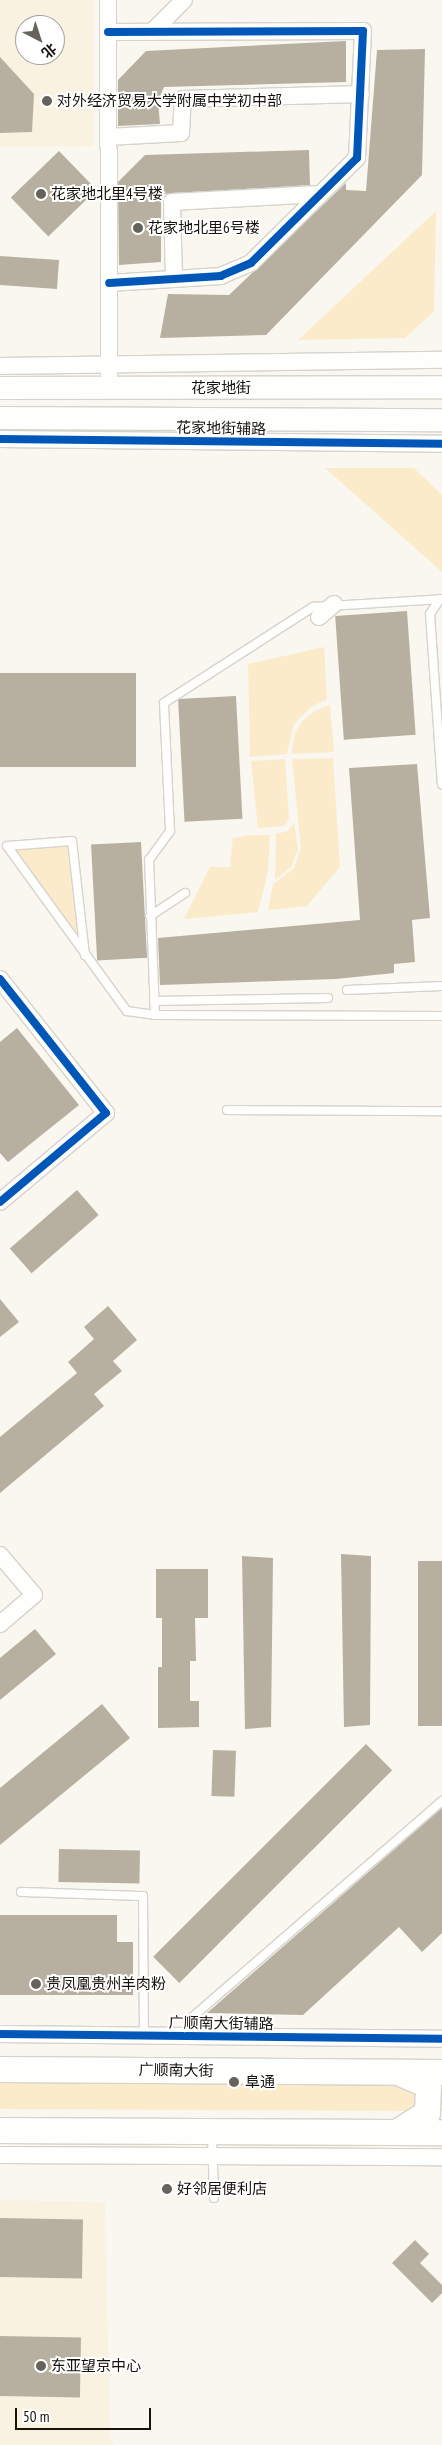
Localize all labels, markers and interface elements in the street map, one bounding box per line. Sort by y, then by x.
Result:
north arrow [15,15,65,65]
text: 北 [38,39,60,62]
place label: 对外经济贸易大学附属中学初中部 [57,92,282,110]
marker: 对外经济贸易大学附属中学初中部 [41,95,53,107]
place label: 花家地北里4号楼 [51,185,163,203]
marker: 花家地北里4号楼 [35,188,47,200]
place label: 花家地北里6号楼 [148,219,260,237]
marker: 花家地北里6号楼 [132,222,144,234]
street label: 花家地街 [191,379,251,397]
street label: 花家地街辅路 [176,418,266,438]
place label: 贵凤凰贵州羊肉粉 [46,1975,166,1993]
marker: 贵凤凰贵州羊肉粉 [30,1978,42,1990]
street label: 广顺南大街辅路 [168,2013,274,2033]
street label: 广顺南大街 [138,2060,214,2080]
place label: 阜通 [245,2073,275,2091]
marker: 阜通 [227,2075,241,2089]
place label: 好邻居便利店 [177,2180,267,2198]
marker: 好邻居便利店 [161,2183,173,2195]
place label: 东亚望京中心 [51,2357,141,2375]
marker: 东亚望京中心 [35,2360,47,2372]
scale bar [18,2398,154,2430]
text: 50 m [23,2407,49,2426]

